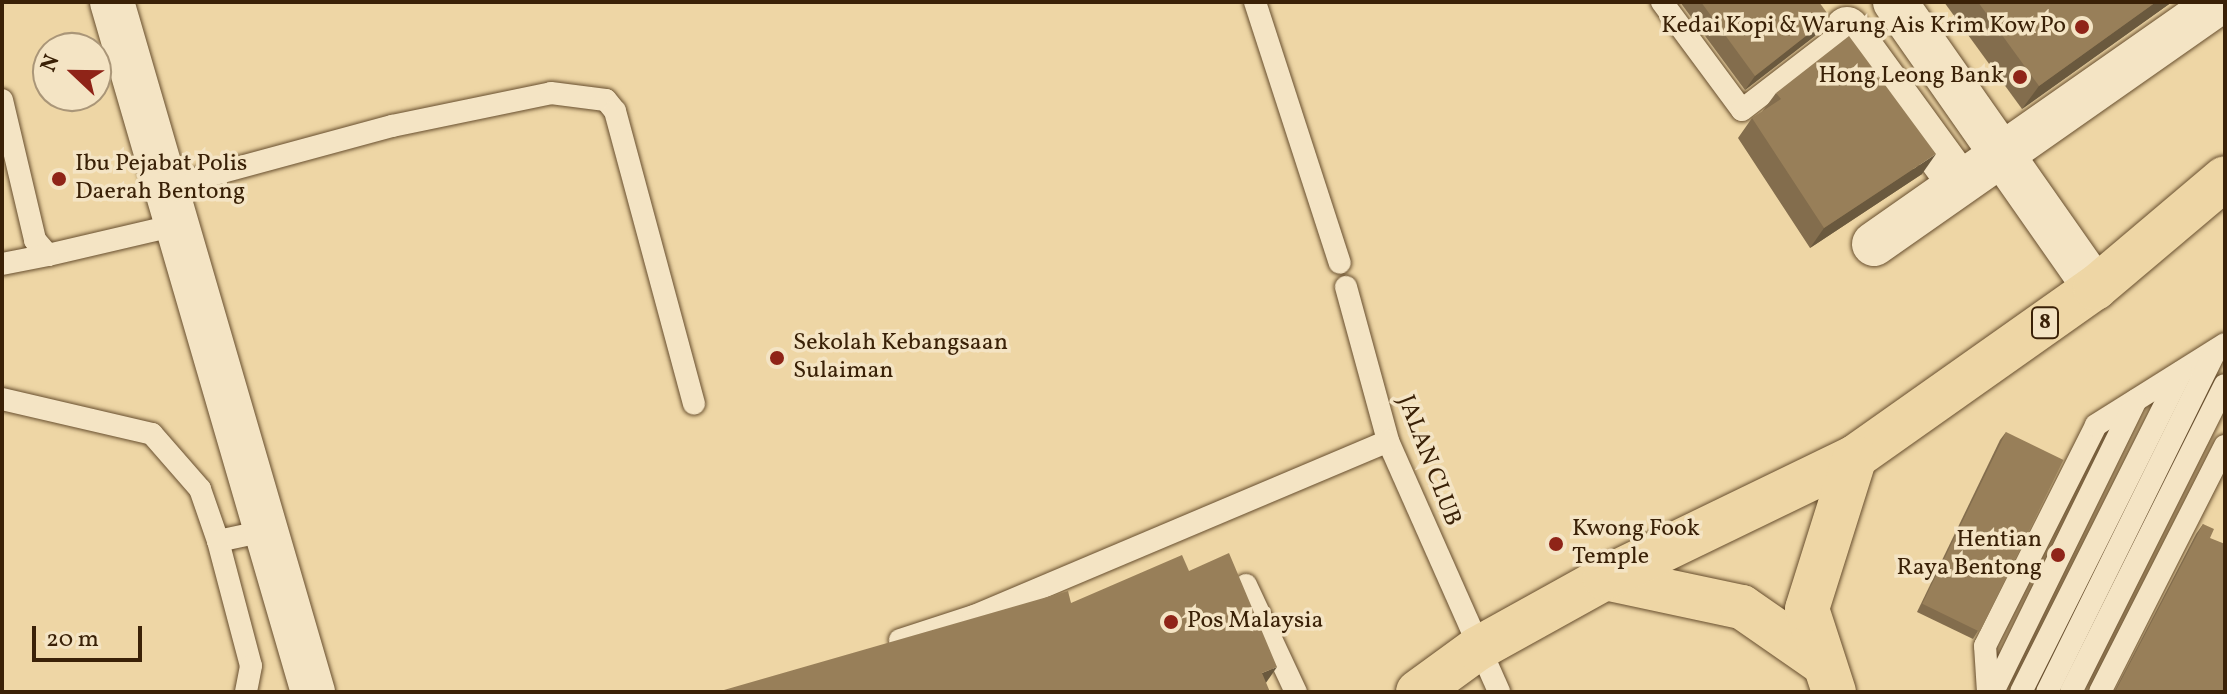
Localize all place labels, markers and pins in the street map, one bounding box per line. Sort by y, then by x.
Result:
place label: Kedai Kopi & Warung Ais Krim Kow Po [1660,13,2066,41]
marker: Kedai Kopi & Warung Ais Krim Kow Po [2073,18,2091,36]
place label: Hong Leong Bank [1818,63,2004,91]
marker: Hong Leong Bank [2011,68,2029,86]
place label: Ibu Pejabat Polis Daerah Bentong [75,151,247,207]
marker: Ibu Pejabat Polis Daerah Bentong [50,170,68,188]
place label: Sekolah Kebangsaan Sulaiman [793,330,1008,386]
marker: Sekolah Kebangsaan Sulaiman [768,349,786,367]
place label: Kwong Fook Temple [1572,516,1700,572]
place label: Hentian Raya Bentong [1896,527,2042,583]
marker: Kwong Fook Temple [1547,535,1565,553]
marker: Hentian Raya Bentong [2049,546,2067,564]
place label: Pos Malaysia [1187,608,1323,636]
marker: Pos Malaysia [1162,613,1180,631]

